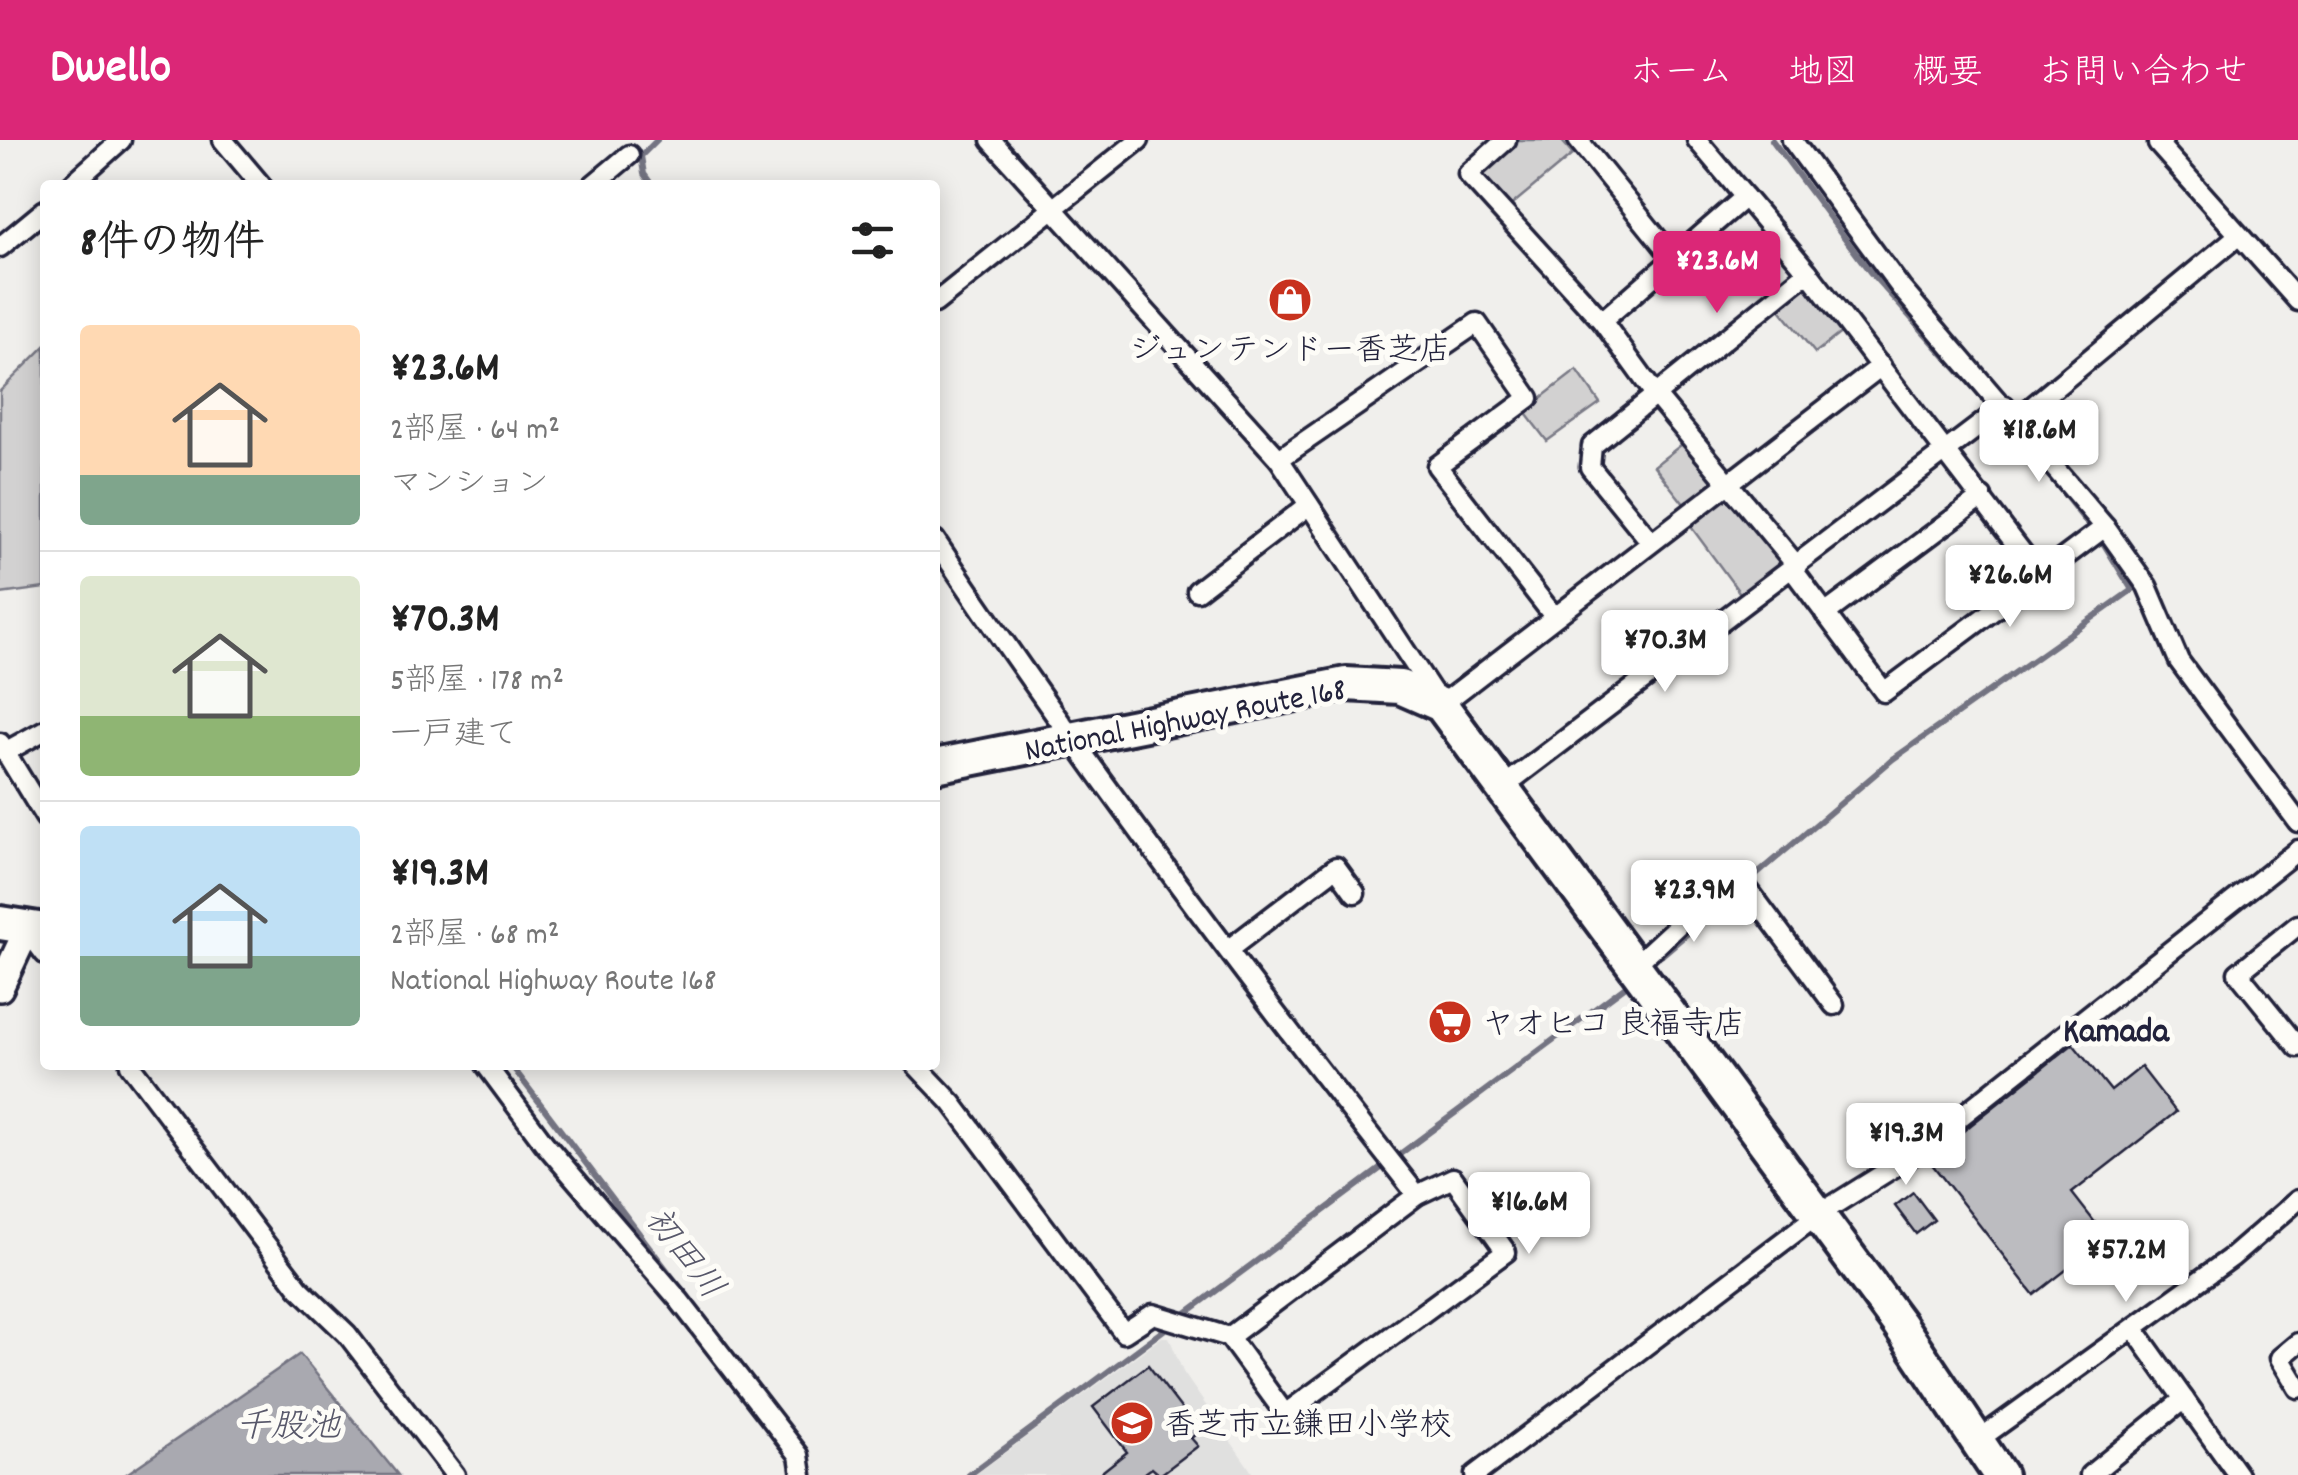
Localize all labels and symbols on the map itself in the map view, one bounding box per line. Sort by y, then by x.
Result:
pin: ¥23.6M [1636,231,1798,316]
shop icon: ジュンテンドー香芝店 [1267,277,1313,323]
place label: ジュンテンドー香芝店 [1129,330,1451,376]
pin: ¥18.6M [1958,400,2120,485]
pin: ¥26.6M [1929,545,2091,630]
pin: ¥70.3M [1584,610,1746,695]
street label: National Highway Route 168 [1021,669,1351,777]
pin: ¥23.9M [1613,860,1775,945]
supermarket icon: ヤオヒコ 良福寺店 [1427,999,1473,1045]
place label: ヤオヒコ 良福寺店 [1482,1004,1745,1050]
district label: Kamada [2063,1009,2171,1059]
pin: ¥19.3M [1825,1103,1987,1188]
pin: ¥16.6M [1448,1172,1610,1257]
water label: 初田川 [630,1198,734,1312]
pin: ¥57.2M [2045,1220,2207,1305]
school or university icon: 香芝市立鎌田小学校 [1109,1400,1155,1446]
water label: 千股池 [235,1404,341,1454]
place label: 香芝市立鎌田小学校 [1164,1405,1452,1451]

